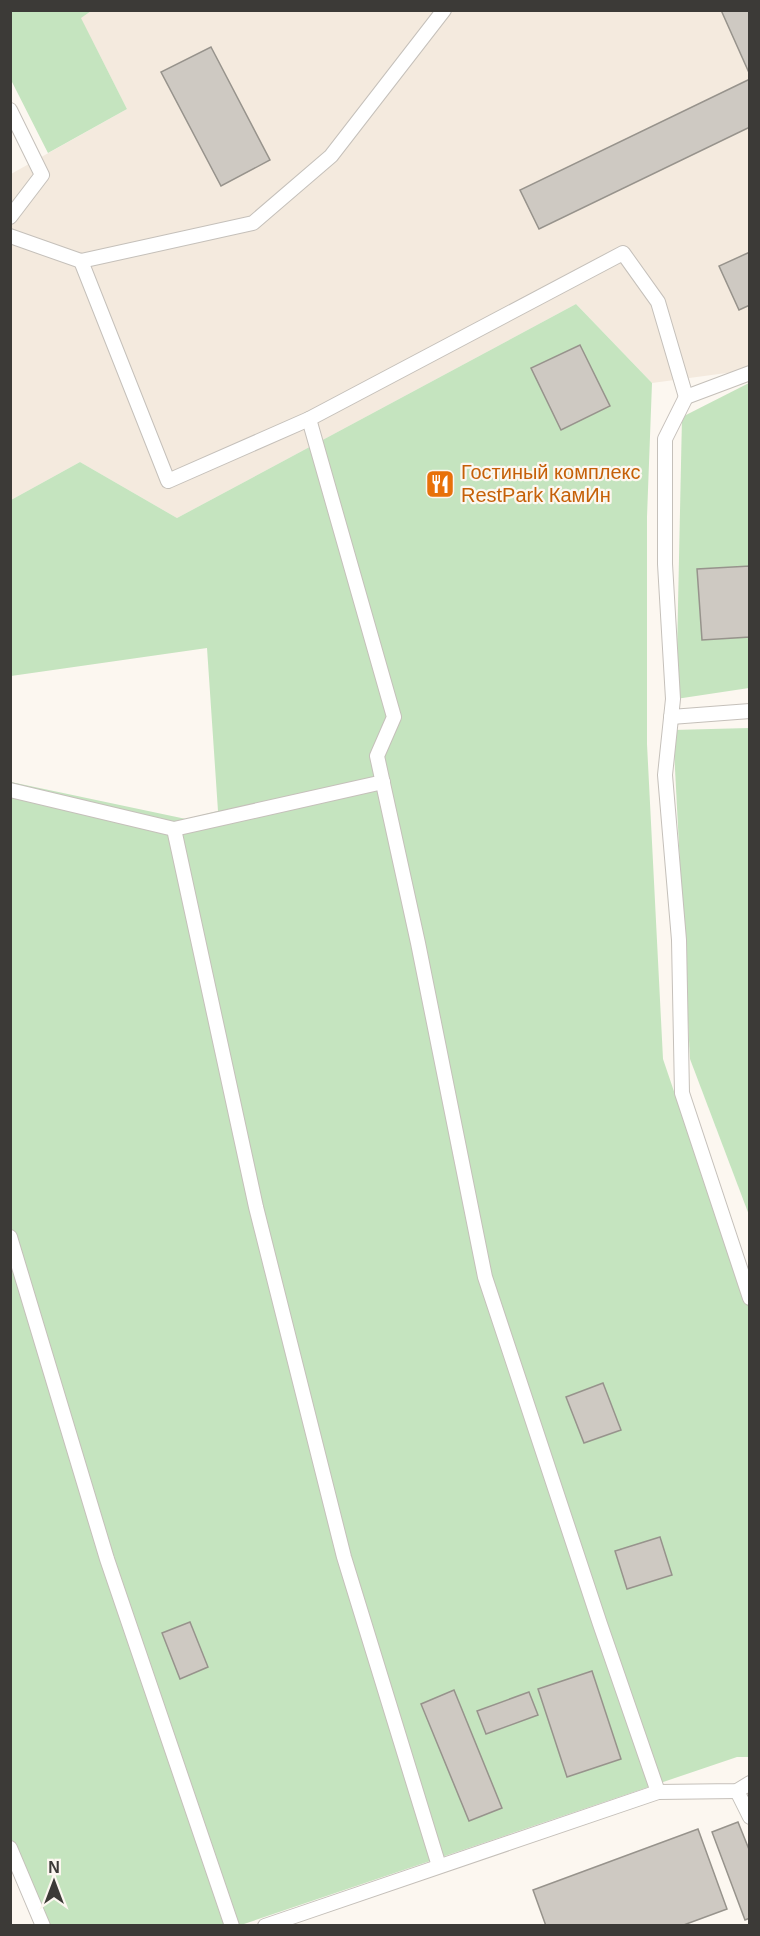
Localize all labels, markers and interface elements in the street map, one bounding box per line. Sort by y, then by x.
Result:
place label: Гостиный комплекс RestPark КамИн [461,461,641,506]
restaurant icon: Гостиный комплекс RestPark КамИн [424,468,456,500]
north arrow [24,1852,84,1912]
text: N [48,1859,60,1876]

